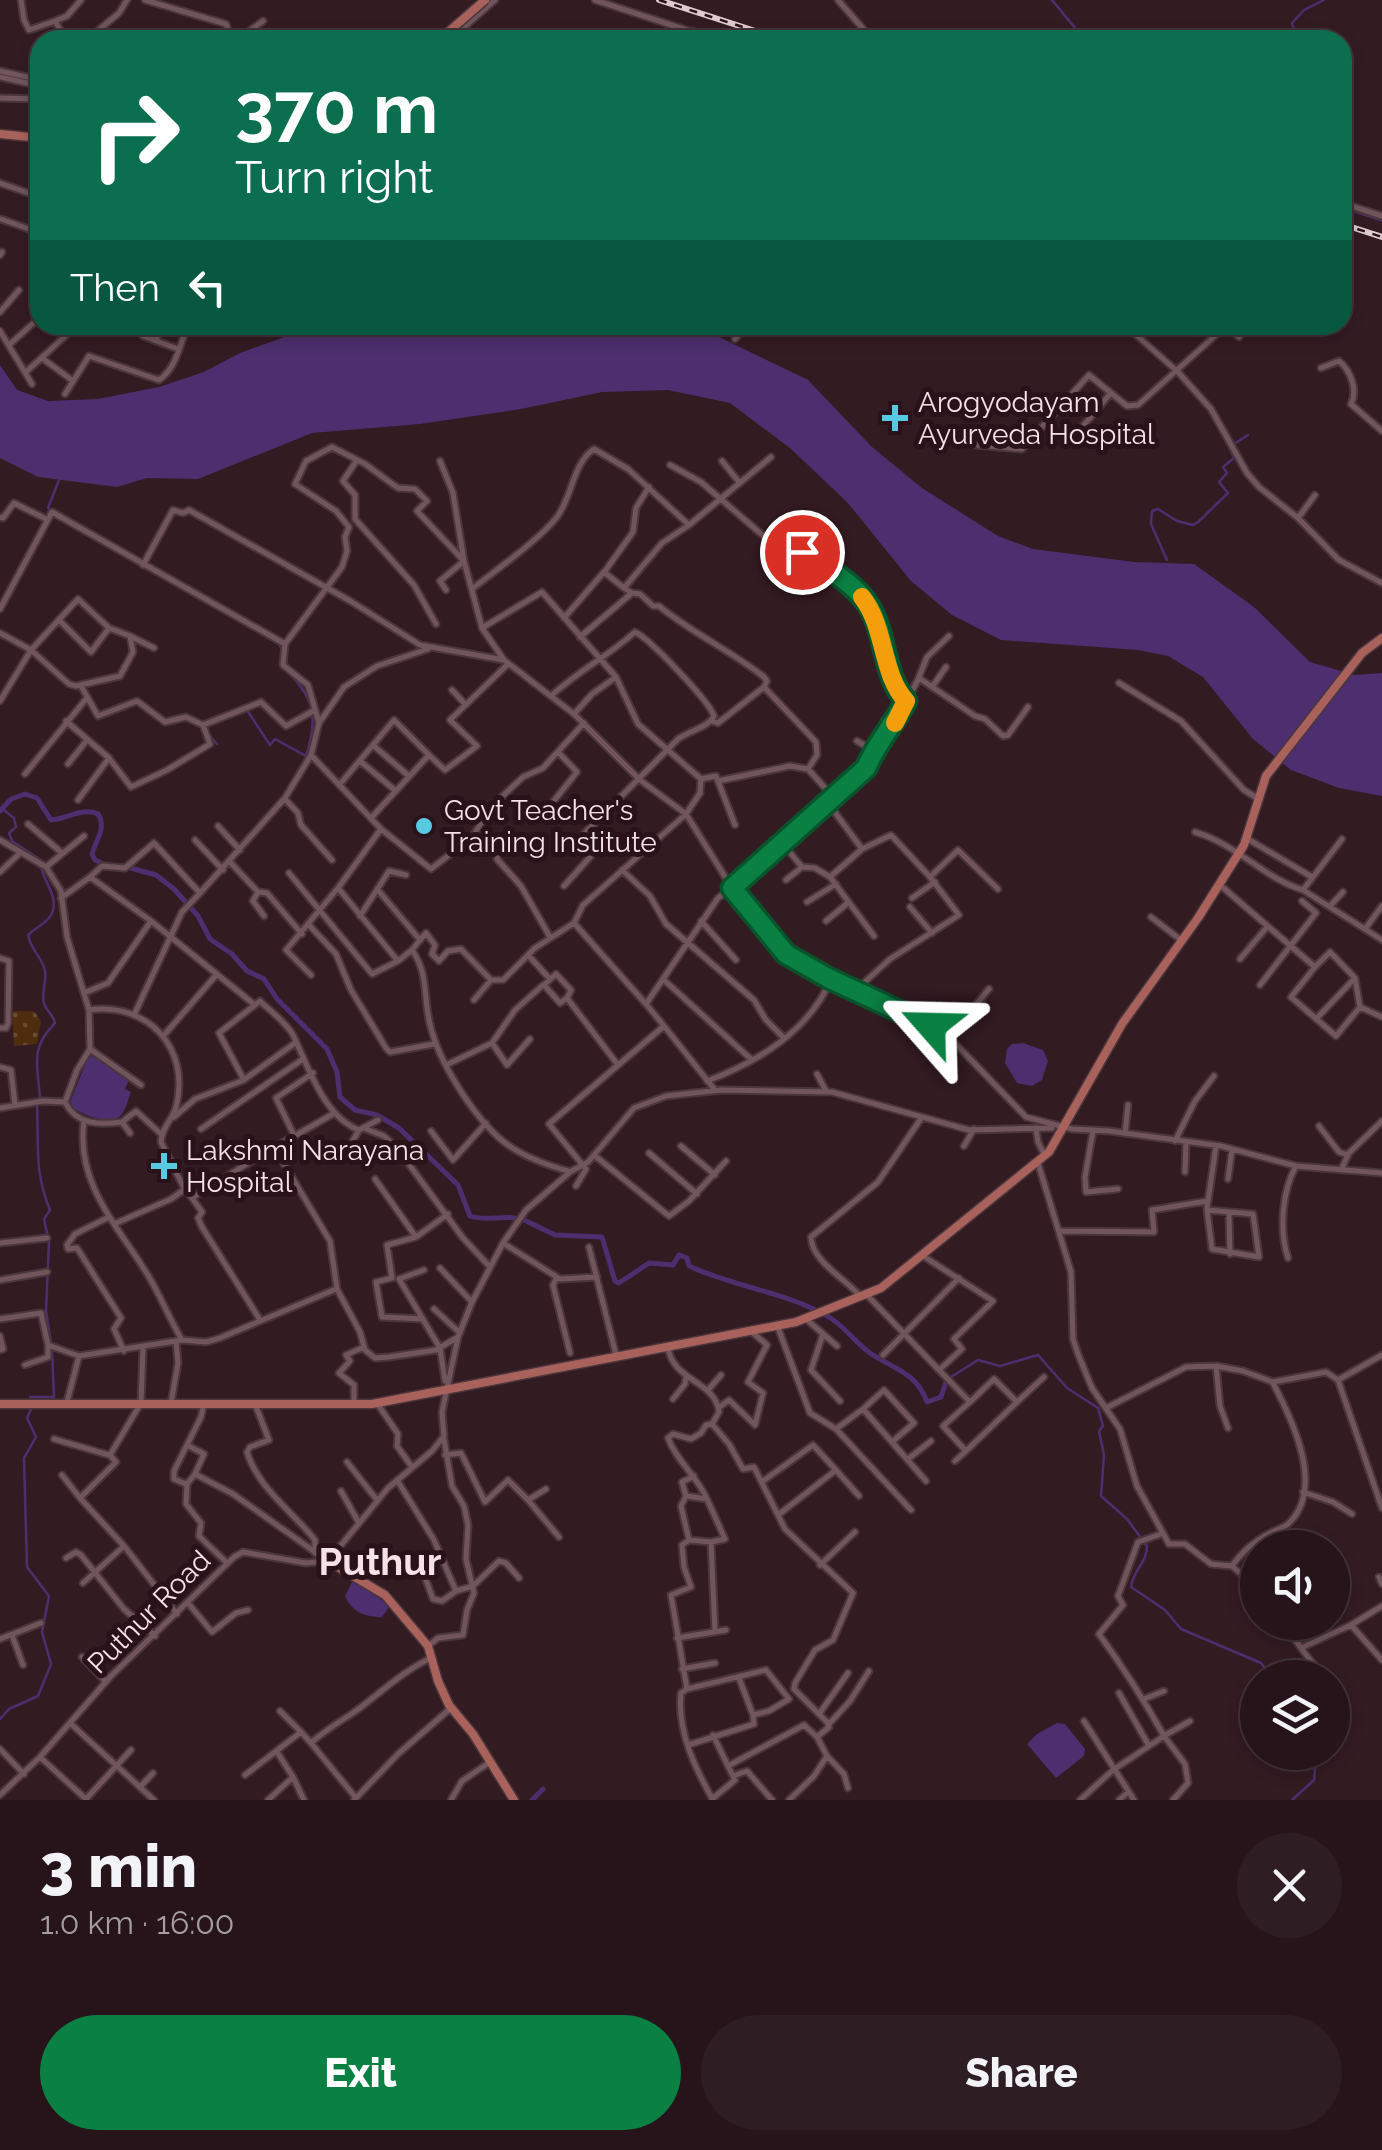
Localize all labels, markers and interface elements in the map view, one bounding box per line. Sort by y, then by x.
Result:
text: 370 m [235,67,438,149]
icon: right [70,70,200,200]
text: Turn right [235,151,433,204]
icon: left [180,260,235,315]
text: Then [70,265,160,310]
place label: Arogyodayam Ayurveda Hospital [918,386,1155,451]
marker: Arogyodayam Ayurveda Hospital [882,405,908,431]
pin [760,510,845,595]
icon: arrive [775,525,830,580]
place label: Govt Teacher's Training Institute [444,794,657,859]
marker: Govt Teacher's Training Institute [413,815,435,837]
position arrow [879,974,983,1078]
place label: Lakshmi Narayana Hospital [186,1134,424,1199]
marker: Lakshmi Narayana Hospital [151,1153,177,1179]
map controls [1240,1530,1350,1770]
button: sound [1240,1530,1350,1640]
district label: Puthur [319,1539,442,1584]
street label: Puthur Road [81,1544,217,1680]
button: layers [1240,1660,1350,1770]
text: 3 min [40,1831,197,1901]
button: close [1237,1833,1342,1938]
text: 1.0 km · 16:00 [40,1904,234,1941]
button: Exit [40,2015,681,2130]
button: Share [701,2015,1342,2130]

